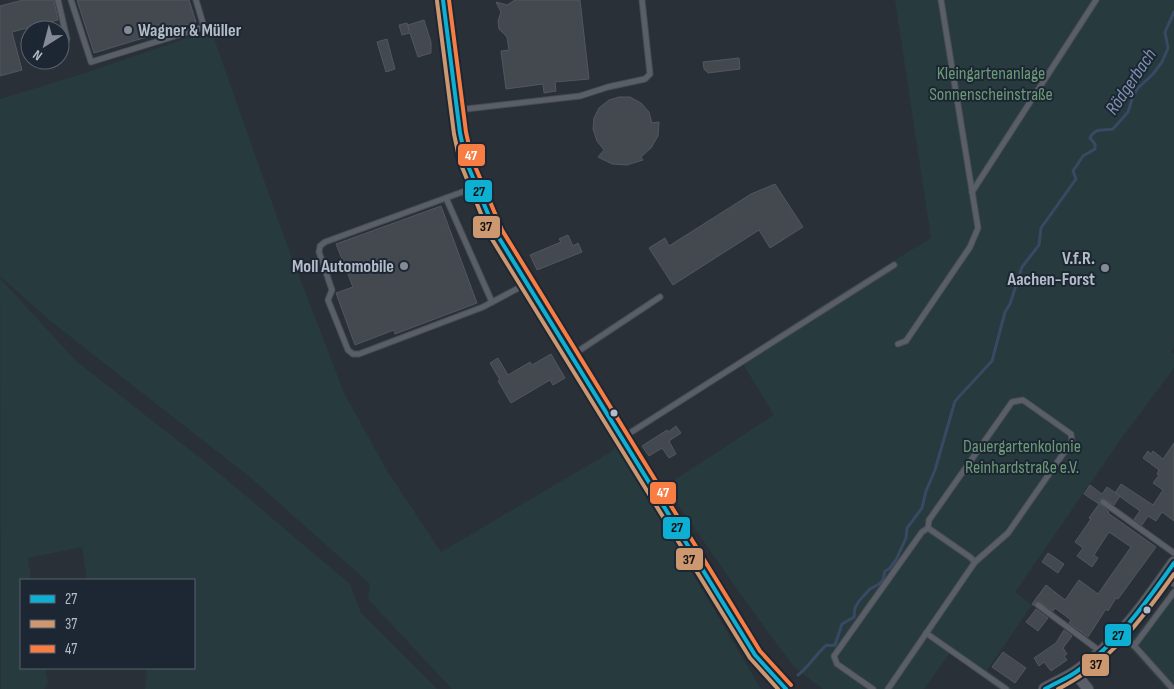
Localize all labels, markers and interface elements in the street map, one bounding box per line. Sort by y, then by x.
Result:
north arrow [20,20,70,70]
place label: Wagner & Müller [138,20,242,41]
marker: Wagner & Müller [122,24,134,36]
water label: Rödgerbach [1101,44,1162,119]
text: N [30,46,46,64]
park label: Kleingartenanlage Sonnenscheinstraße [929,63,1053,105]
line badge: 47 [457,143,486,167]
text: 47 [465,147,478,164]
line badge: 27 [464,179,493,203]
text: 27 [473,183,486,200]
line badge: 37 [472,215,501,239]
text: 37 [480,218,493,235]
place label: V.f.R. Aachen-Forst [1006,248,1095,290]
place label: Moll Automobile [292,256,394,277]
marker: Moll Automobile [398,260,410,272]
marker: V.f.R. Aachen-Forst [1099,262,1111,274]
unlabelled marker [609,408,619,418]
park label: Dauergartenkolonie Reinhardstraße e.V. [963,436,1081,478]
line badge: 47 [649,481,677,505]
text: 47 [657,484,670,501]
line badge: 27 [662,516,691,540]
text: 27 [671,519,684,536]
line badge: 37 [675,547,704,571]
text: 37 [683,551,696,568]
legend [20,579,195,669]
text: 27 [65,590,77,609]
unlabelled marker [1142,605,1152,615]
text: 37 [65,615,77,634]
line badge: 27 [1104,623,1132,647]
text: 27 [1112,627,1125,644]
text: 47 [65,640,77,659]
line badge: 37 [1081,653,1110,677]
text: 37 [1090,656,1103,673]

